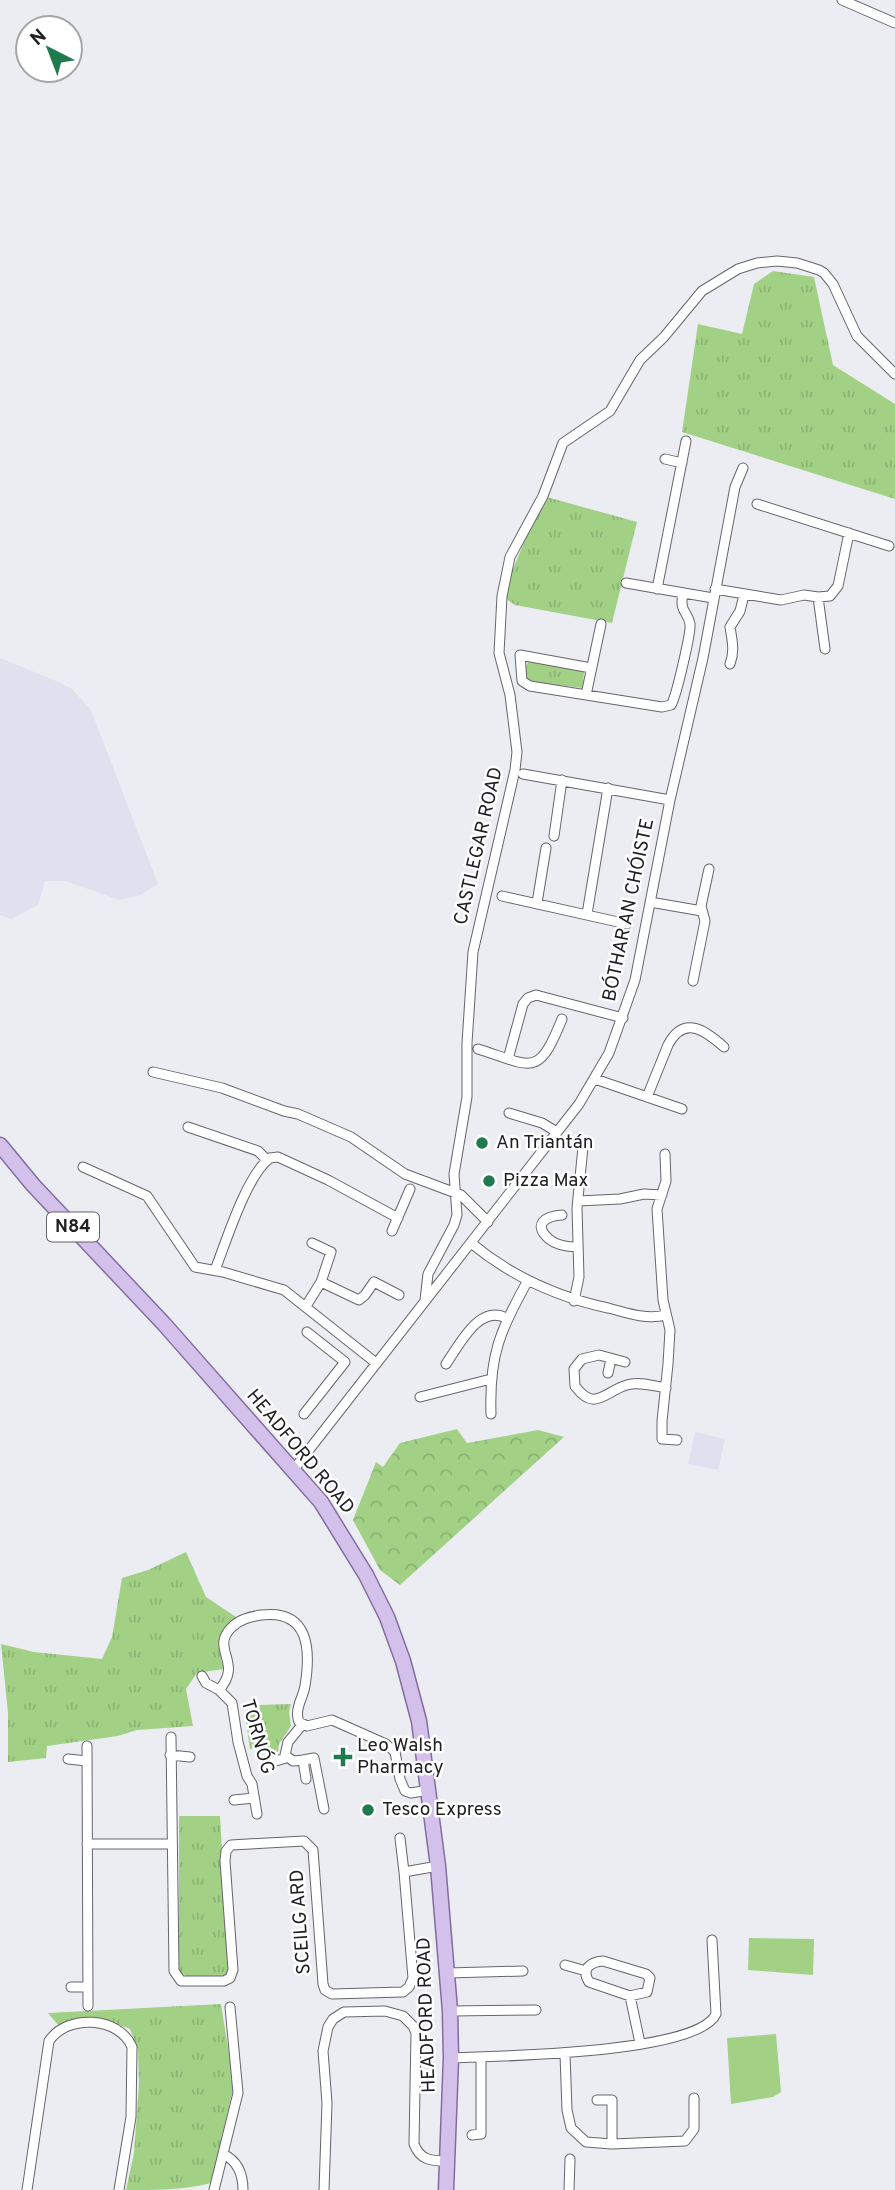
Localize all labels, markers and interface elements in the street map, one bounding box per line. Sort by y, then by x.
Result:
north arrow [14,14,84,84]
text: N [26,24,52,51]
street label: CASTLEGAR ROAD [449,765,509,927]
street label: BÓTHAR AN CHÓISTE [597,816,660,1004]
place label: An Triantán [496,1131,593,1155]
marker: An Triantán [474,1135,490,1151]
place label: Pizza Max [503,1169,588,1193]
marker: Pizza Max [481,1173,497,1189]
road number: N84 [47,1212,99,1242]
street label: HEADFORD ROAD [241,1385,359,1519]
street label: TORNÓG [235,1696,280,1777]
place label: Leo Walsh Pharmacy [357,1734,443,1780]
marker: Leo Walsh Pharmacy [335,1749,351,1765]
place label: Tesco Express [382,1798,502,1822]
marker: Tesco Express [360,1802,376,1818]
street label: SCEILG ARD [285,1869,317,1975]
street label: HEADFORD ROAD [412,1937,442,2093]

